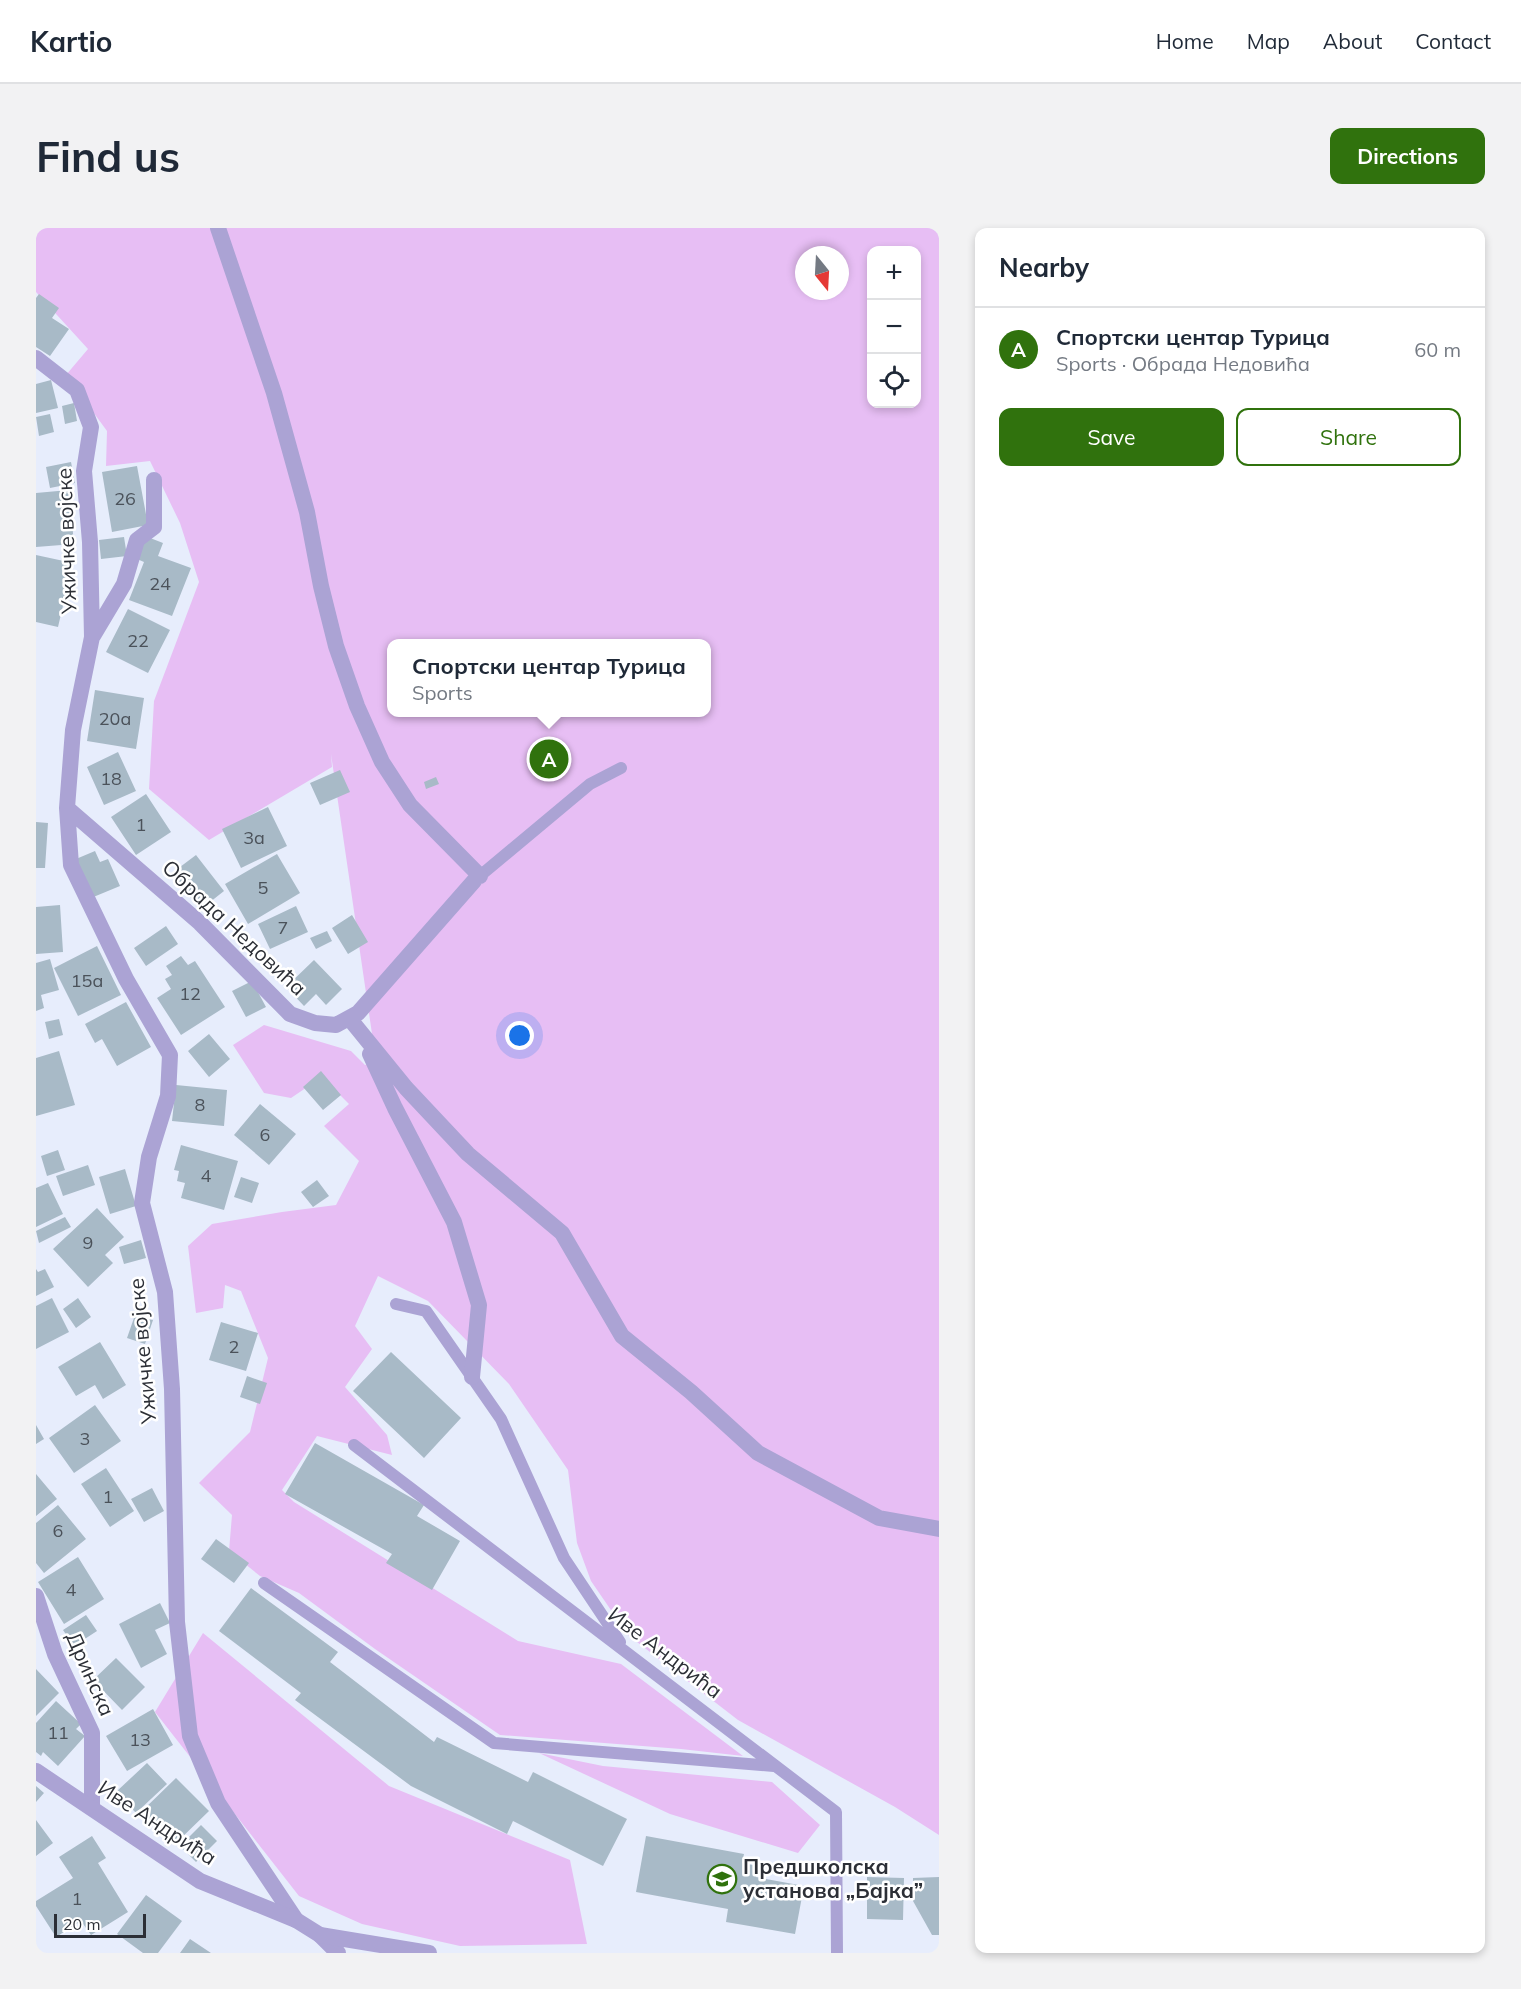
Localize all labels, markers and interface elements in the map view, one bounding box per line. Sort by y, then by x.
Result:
text: Kartio [30,24,112,59]
text: Home [1156,28,1214,54]
text: Map [1247,28,1290,54]
text: About [1323,28,1382,54]
text: Contact [1415,28,1491,54]
button: Directions [1330,128,1485,184]
text: Find us [36,130,180,183]
north arrow [795,246,849,300]
map controls [867,246,921,408]
button: + [867,246,921,300]
text: Nearby [999,251,1089,284]
button: − [867,300,921,354]
text: Спортски центар Турица [1056,323,1330,351]
text: A [1011,337,1026,362]
text: 60 m [1414,337,1461,362]
text: Sports · Обрада Недовића [1056,351,1310,376]
button: locate [867,354,921,408]
button: Save [999,408,1224,466]
button: Share [1236,408,1461,466]
street label: Ужичке војске [50,467,82,616]
house number: 26 [114,487,136,510]
house number: 24 [149,572,171,595]
house number: 22 [127,629,149,652]
popup [387,639,711,717]
text: Спортски центар Турица [412,652,686,680]
text: Sports [412,680,473,705]
house number: 20a [99,707,131,730]
pin: A [530,736,568,782]
house number: 18 [100,767,122,790]
house number: 1 [136,813,146,836]
house number: 3a [243,826,265,849]
street label: Обрада Недовића [157,854,312,1001]
house number: 5 [258,876,269,899]
house number: 7 [278,916,288,939]
house number: 15a [71,969,103,992]
house number: 12 [179,982,201,1005]
your location [505,1021,534,1050]
house number: 8 [195,1093,205,1116]
house number: 6 [260,1123,270,1146]
house number: 4 [201,1164,212,1187]
house number: 9 [83,1231,93,1254]
street label: Ужичке војске [123,1277,161,1426]
house number: 2 [229,1335,239,1358]
house number: 3 [80,1427,90,1450]
house number: 1 [103,1485,113,1508]
house number: 6 [53,1519,63,1542]
house number: 4 [66,1578,77,1601]
street label: Иве Андрића [604,1601,728,1703]
street label: Дринска [61,1627,121,1720]
house number: 11 [47,1721,69,1744]
house number: 13 [129,1728,151,1751]
street label: Иве Андрића [93,1774,222,1870]
place label: Предшколска установа „Бајка” [743,1853,923,1903]
school or university icon: Предшколска установа „Бајка” [706,1863,738,1895]
house number: 1 [72,1887,82,1910]
scale bar [54,1911,146,1938]
text: 20 m [63,1914,100,1934]

